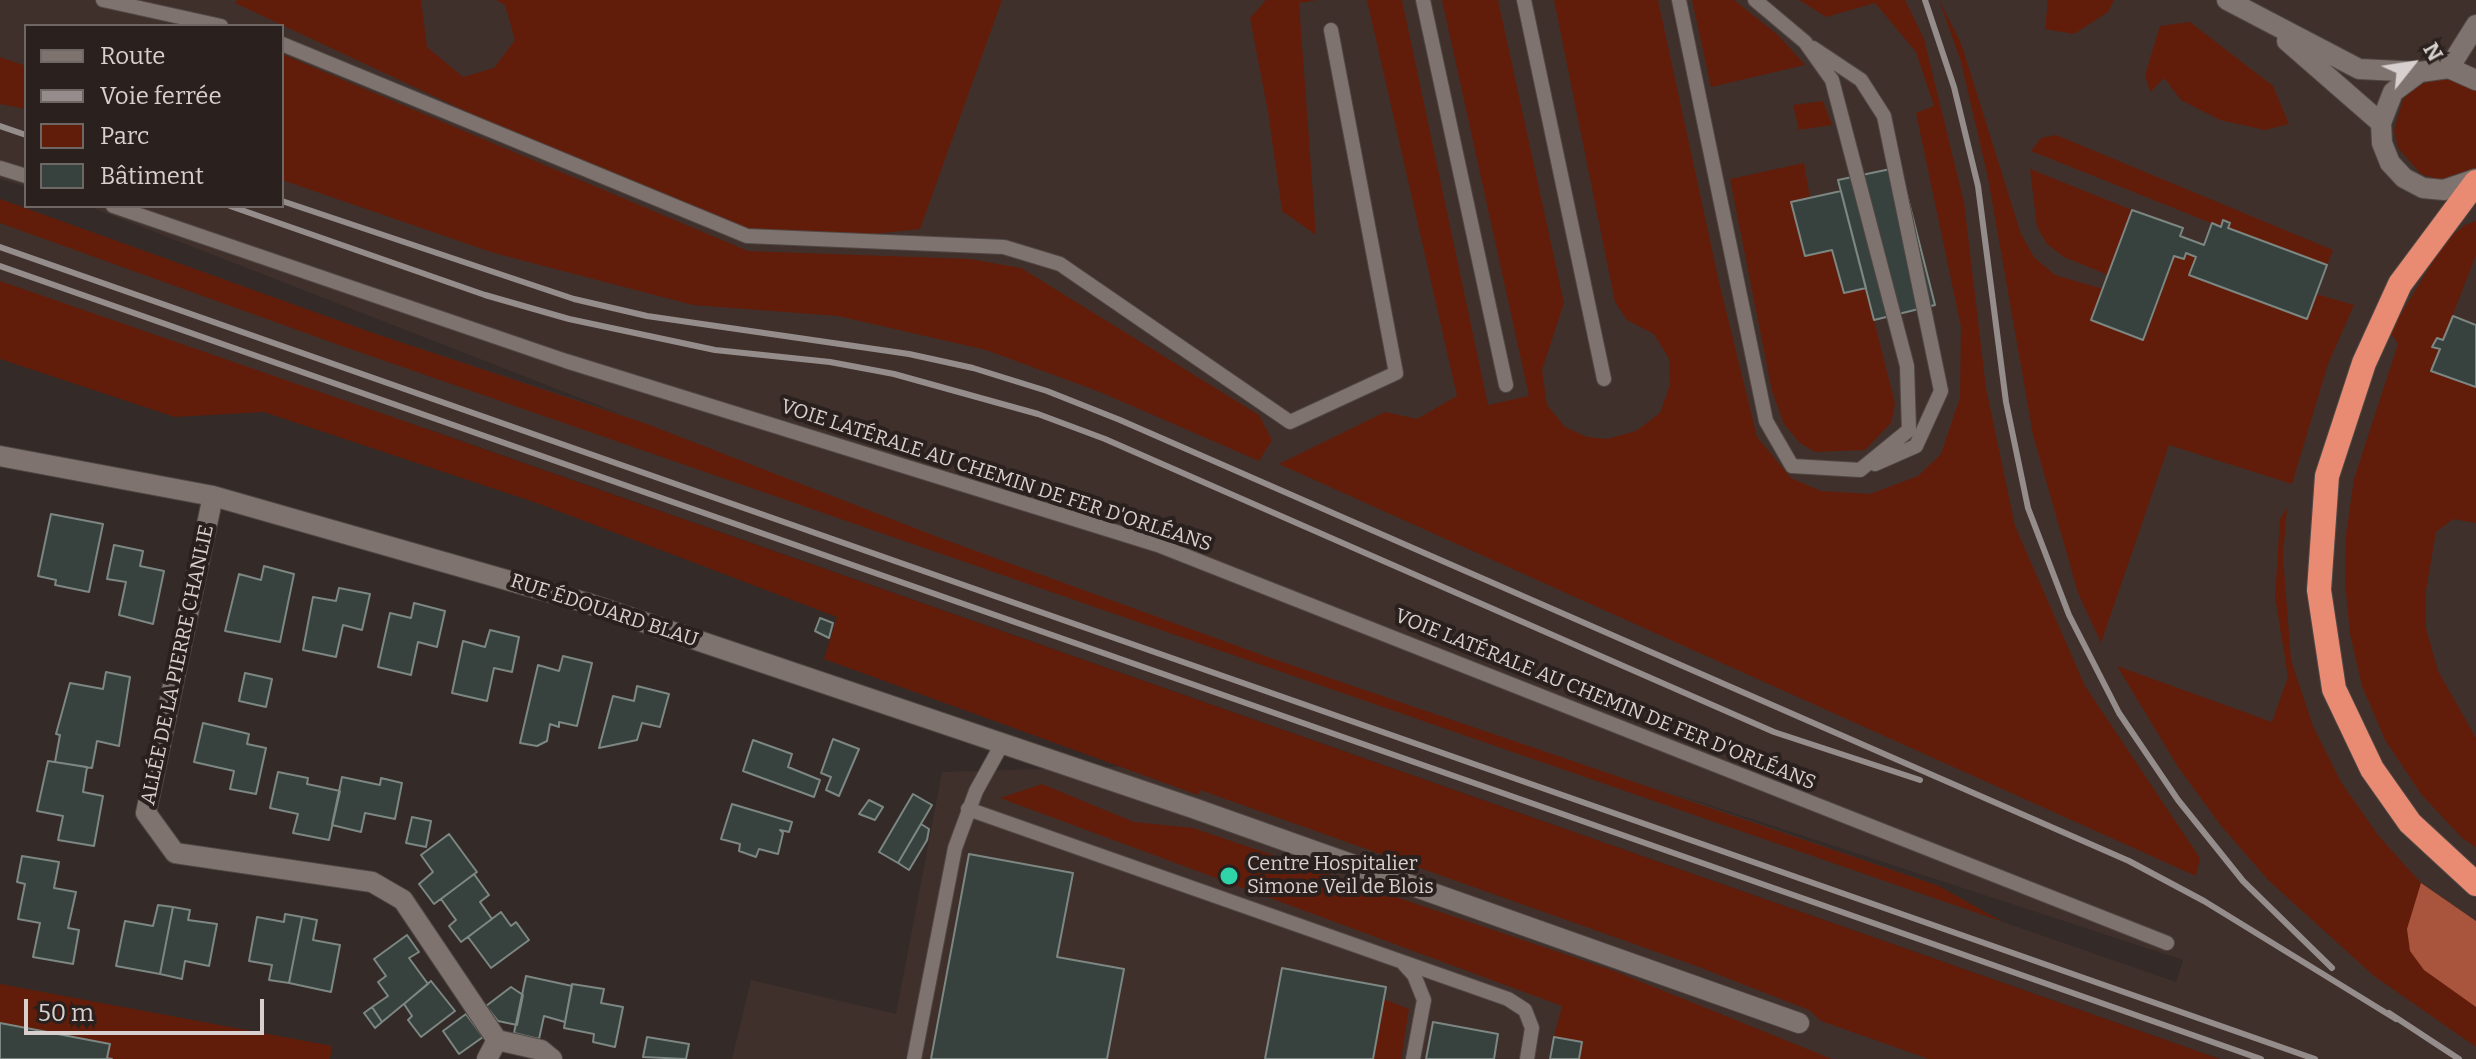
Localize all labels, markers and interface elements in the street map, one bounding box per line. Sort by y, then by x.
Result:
legend [24,24,284,208]
north arrow [2372,24,2452,104]
text: N [2417,38,2449,66]
text: Route [100,42,165,70]
text: Voie ferrée [100,82,222,110]
text: Parc [100,122,149,150]
text: Bâtiment [100,162,204,190]
street label: VOIE LATÉRALE AU CHEMIN DE FER D'ORLÉANS [777,395,1215,557]
street label: ALLÉE DE LA PIERRE CHANLIE [137,523,219,807]
street label: RUE ÉDOUARD BLAU [507,569,701,653]
street label: VOIE LATÉRALE AU CHEMIN DE FER D'ORLÉANS [1391,604,1819,796]
place label: Centre Hospitalier Simone Veil de Blois [1247,852,1434,899]
marker: Centre Hospitalier Simone Veil de Blois [1218,865,1240,887]
scale bar [28,983,268,1033]
text: 50 m [38,999,94,1027]

